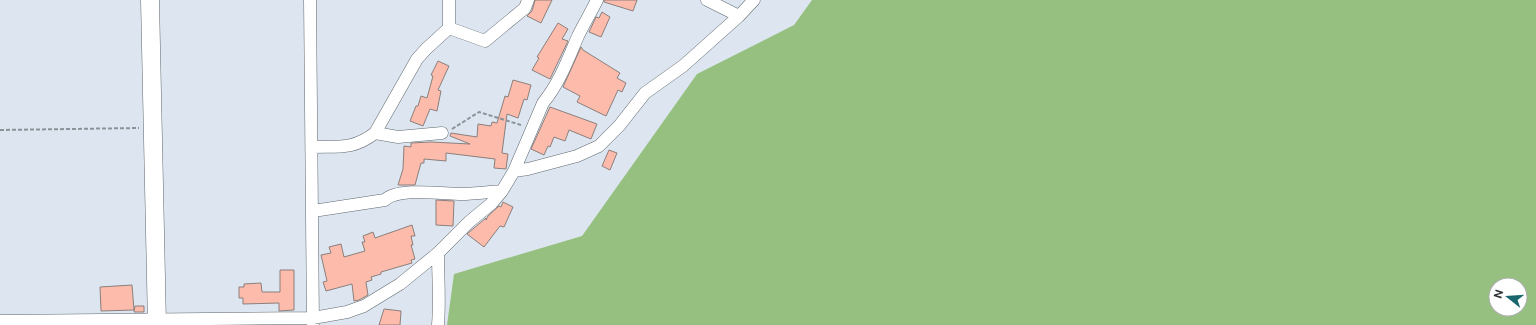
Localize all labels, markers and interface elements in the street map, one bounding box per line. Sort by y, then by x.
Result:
north arrow [1488,277,1528,317]
text: N [1491,288,1505,300]

